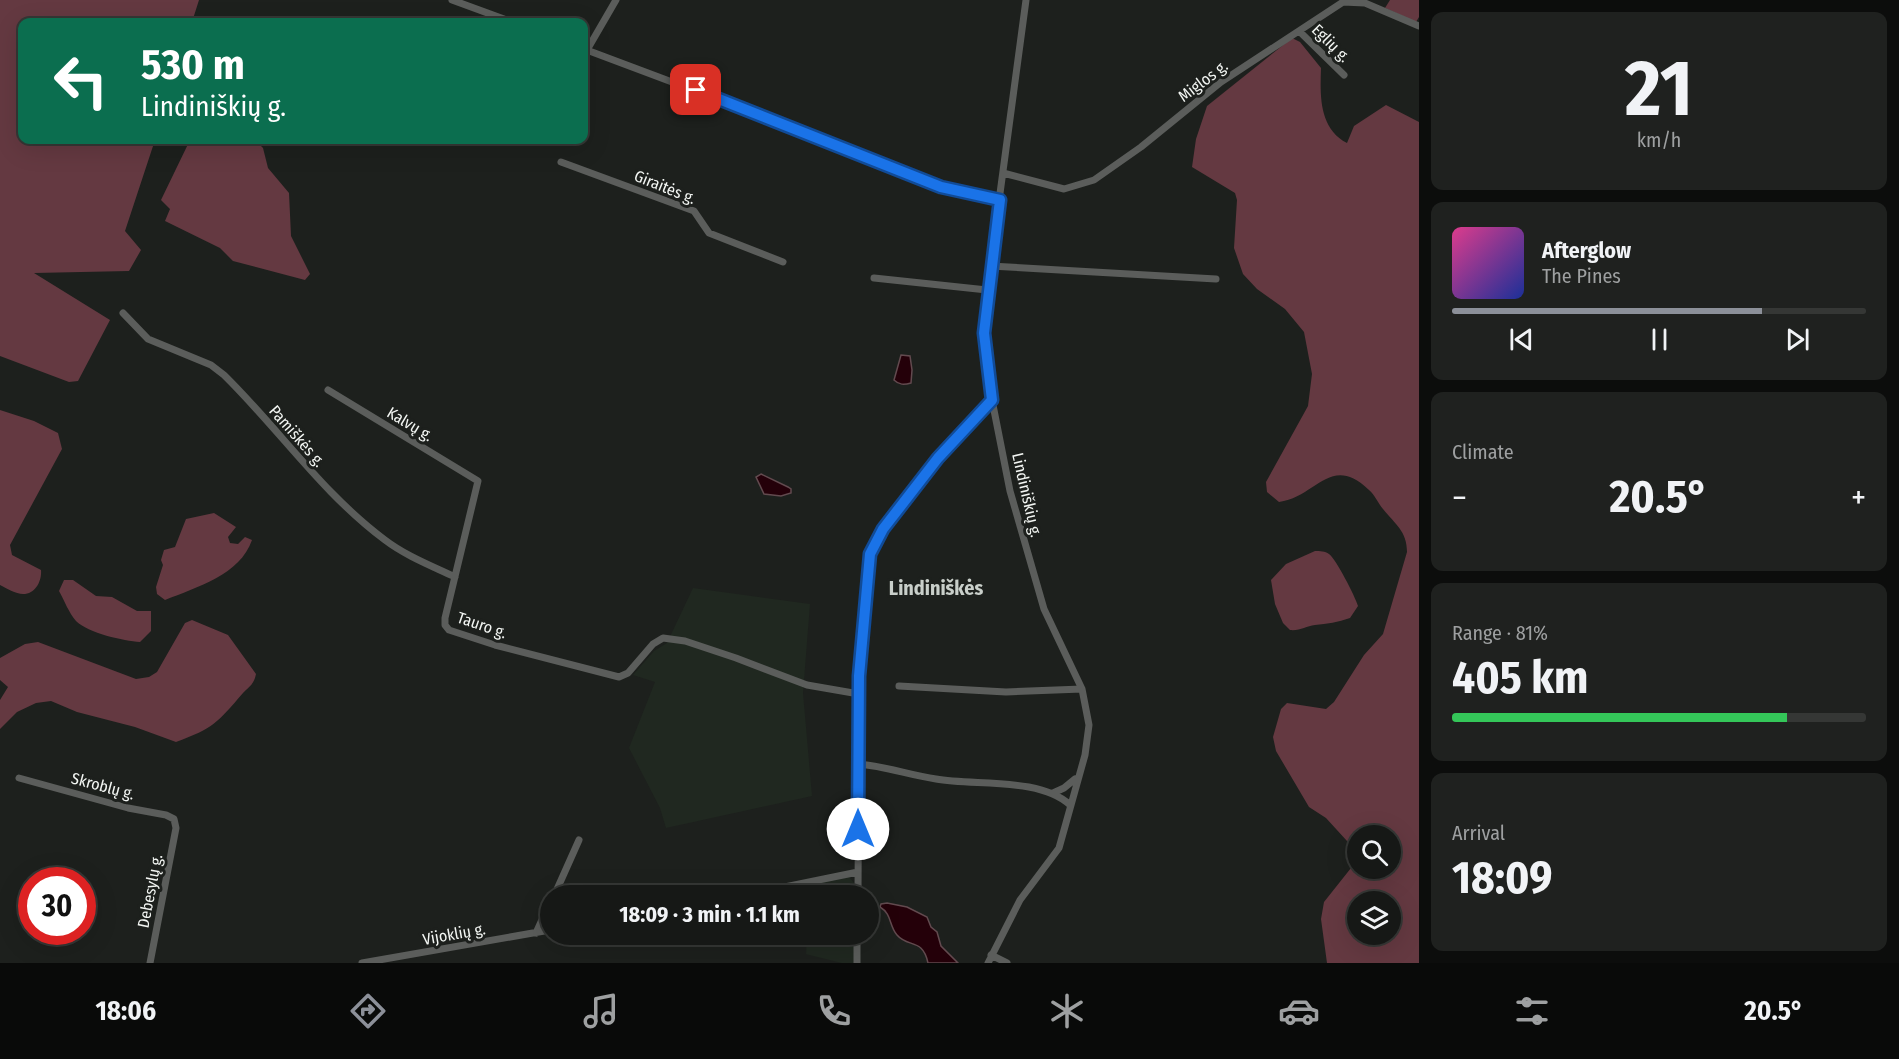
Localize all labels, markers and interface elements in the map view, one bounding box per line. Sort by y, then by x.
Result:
street label: Eglių g. [1308,20,1354,66]
text: 530 m [141,40,245,90]
icon: left [42,42,120,120]
text: 21 [1625,42,1693,136]
street label: Miglos g. [1175,56,1231,106]
pin [670,64,721,115]
icon: arrive [679,73,712,106]
text: Lindiniškių g. [141,91,286,123]
text: km/h [1637,128,1681,152]
street label: Giraitės g. [632,166,698,208]
text: Afterglow [1542,237,1631,264]
text: The Pines [1542,264,1621,288]
icon: previous [1505,323,1538,356]
icon: pause [1643,323,1676,356]
icon: next [1781,323,1814,356]
street label: Pamiškės g. [265,401,329,471]
street label: Kalvų g. [384,403,436,445]
text: Climate [1452,440,1514,464]
street label: Lindiniškių g. [1008,451,1046,539]
text: 20.5° [1609,470,1708,524]
text: − [1452,478,1467,518]
text: + [1851,478,1866,518]
district label: Lindiniškės [889,576,983,600]
street label: Tauro g. [455,608,509,642]
text: Range · 81% [1452,621,1548,645]
text: 405 km [1452,651,1588,705]
street label: Skroblų g. [69,768,137,804]
position arrow [826,797,890,861]
text: Arrival [1452,821,1505,845]
map controls [1347,825,1401,945]
button: search [1347,825,1401,879]
text: 18:09 [1452,851,1553,905]
street label: Debesylų g. [134,853,166,929]
speed limit sign: 30 [18,867,96,945]
button: layers [1347,891,1401,945]
text: 18:09 · 3 min · 1.1 km [619,901,800,928]
street label: Vijoklių g. [421,919,487,949]
icon: directions [347,990,389,1032]
icon: music [580,990,622,1032]
icon: phone [813,990,855,1032]
icon: climate [1046,990,1088,1032]
icon: car [1278,990,1320,1032]
icon: filters [1511,990,1553,1032]
text: 18:06 [95,995,156,1027]
text: 20.5° [1744,995,1804,1027]

